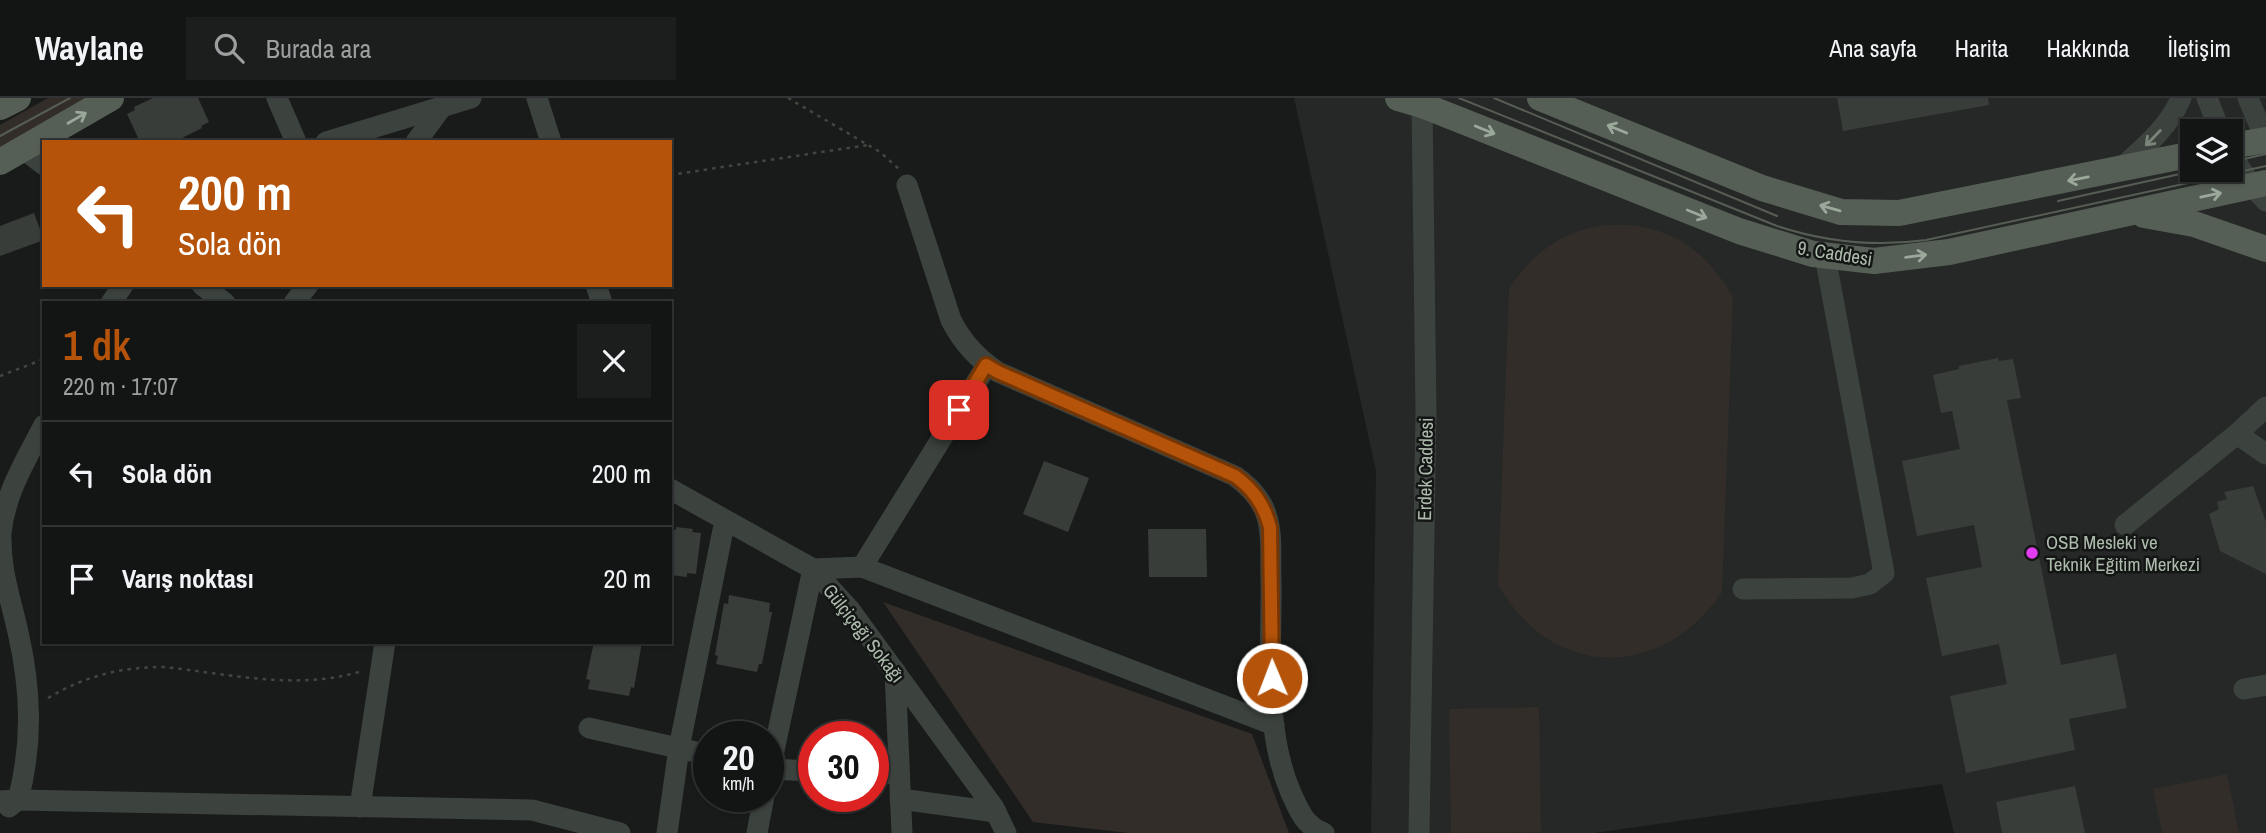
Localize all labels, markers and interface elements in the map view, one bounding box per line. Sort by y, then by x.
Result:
search box [186,17,676,80]
text: Waylane [35,26,144,70]
icon: search [210,29,248,67]
text: Burada ara [266,31,371,66]
text: Ana sayfa [1829,32,1917,64]
text: Harita [1955,32,2008,64]
text: Hakkında [2046,32,2130,64]
text: İletişim [2168,32,2231,64]
one-way arrow [67,111,87,125]
map controls [2180,119,2243,182]
button: layers [2180,119,2243,182]
one-way arrow [1606,122,1628,135]
one-way arrow [1474,124,1496,137]
one-way arrow [2145,129,2162,146]
text: 200 m [178,159,292,225]
icon: left [63,168,154,259]
one-way arrow [2067,173,2090,186]
one-way arrow [2199,187,2222,201]
one-way arrow [1819,201,1841,214]
one-way arrow [1685,208,1707,221]
text: Sola dön [178,222,282,265]
street label: 9. Caddesi [1796,234,1874,272]
one-way arrow [1905,249,1927,262]
text: 1 dk [63,317,131,373]
button: close [577,324,651,398]
text: 220 m · 17:07 [63,371,178,402]
pin [929,380,989,440]
icon: arrive [940,391,978,429]
street label: Erdek Caddesi [1411,417,1439,521]
icon: left [63,455,101,493]
text: Sola dön [122,456,212,491]
text: 200 m [592,456,651,491]
place label: OSB Mesleki ve Teknik Eğitim Merkezi [2046,529,2200,577]
marker: OSB Mesleki ve Teknik Eğitim Merkezi [2024,545,2040,561]
icon: arrive [63,560,101,598]
text: Varış noktası [122,561,254,596]
text: 20 m [604,561,651,596]
street label: Gülçiçeği Sokağı [817,578,911,688]
position arrow [1235,641,1309,715]
speed limit sign: 30 [798,721,889,812]
text: 20 [723,734,754,781]
text: km/h [723,771,755,796]

